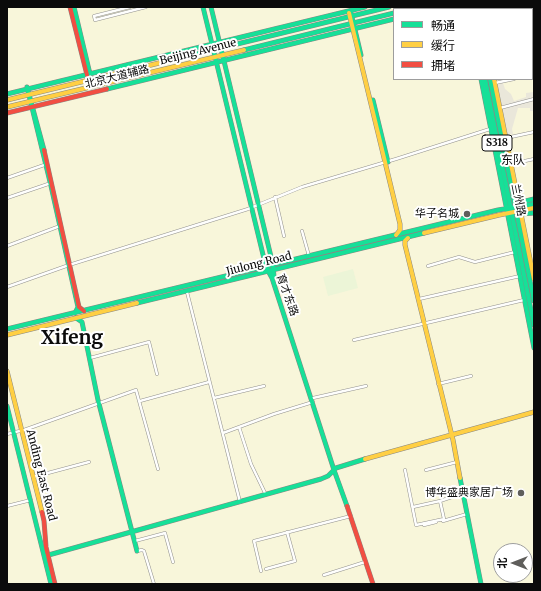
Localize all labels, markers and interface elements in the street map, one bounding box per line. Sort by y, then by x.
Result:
legend [393,8,533,80]
text: 畅通 [431,18,455,33]
street label: Beijing Avenue [158,36,238,68]
text: 缓行 [431,38,455,53]
text: 拥堵 [431,58,455,73]
street label: 北京大道辅路 [83,63,151,91]
road number: S318 [482,135,512,151]
district label: 东队 [501,154,525,168]
street label: 兰州路 [508,183,528,217]
place label: 华子名城 [415,207,459,221]
marker: 华子名城 [462,209,472,219]
street label: Jiulong Road [225,249,293,279]
street label: 育才东路 [273,272,301,318]
district label: Xifeng [41,328,103,350]
street label: Anding East Road [23,428,59,522]
place label: 博华盛典家居广场 [425,486,513,500]
marker: 博华盛典家居广场 [516,488,526,498]
north arrow [493,543,533,583]
text: 北 [495,558,509,569]

